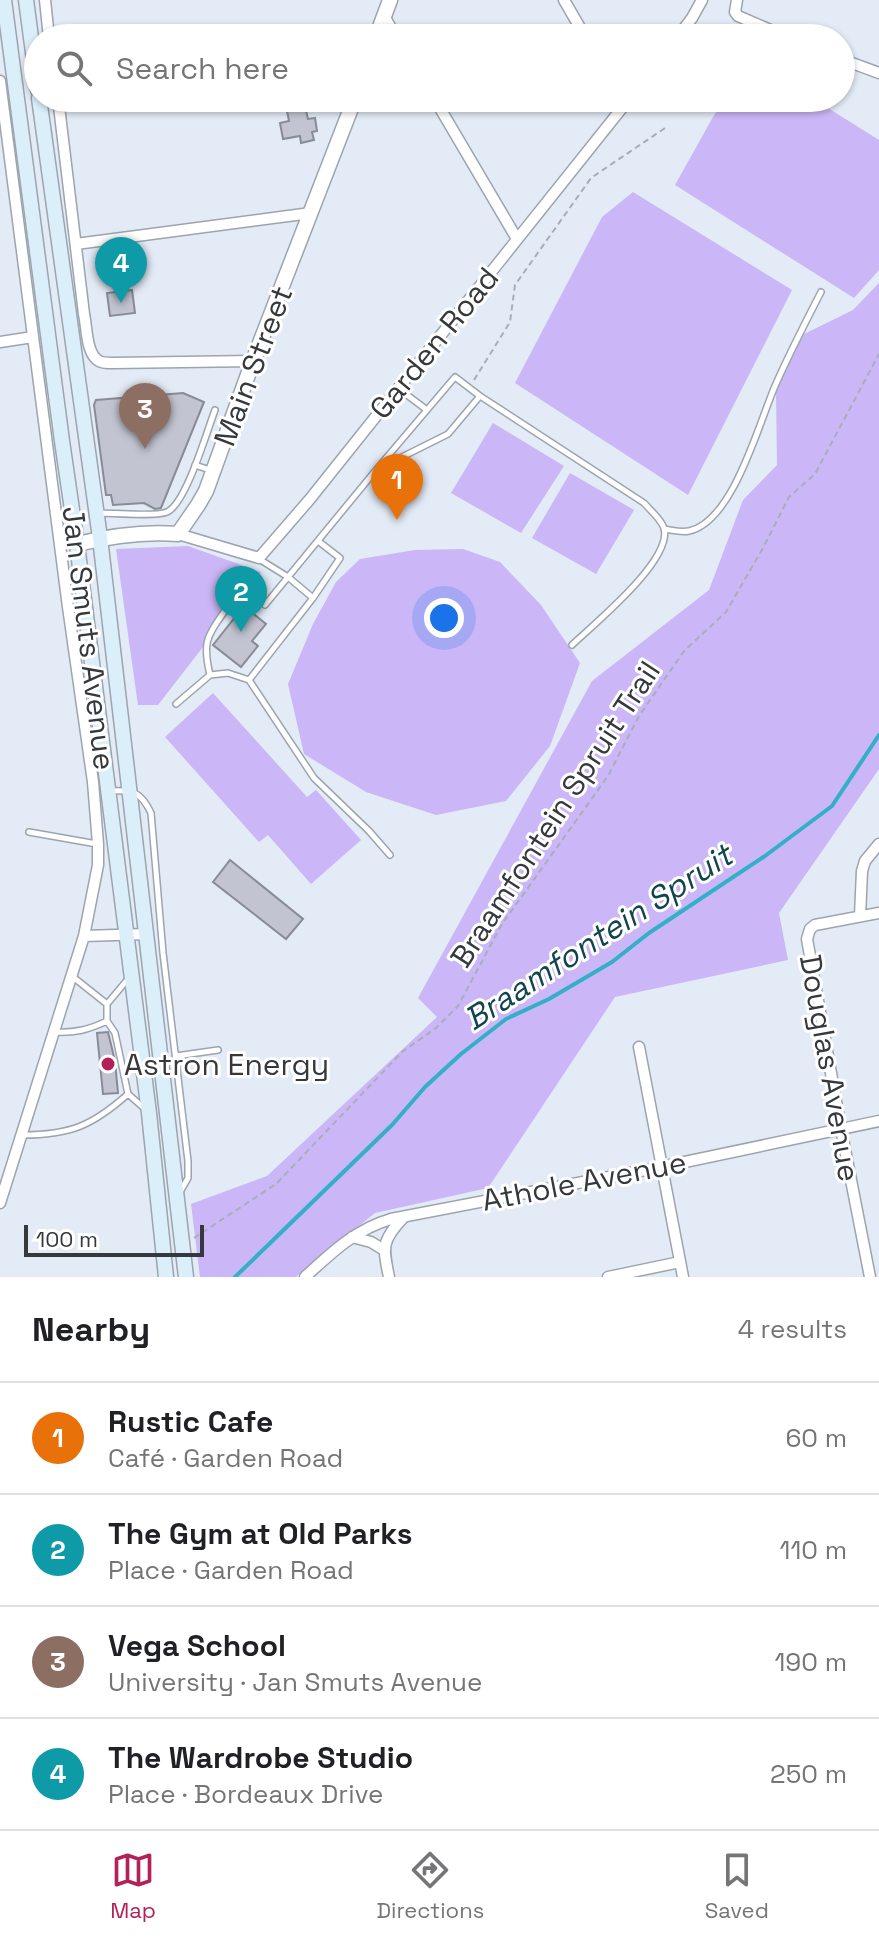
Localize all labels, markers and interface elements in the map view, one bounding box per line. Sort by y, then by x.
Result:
search box [24,24,855,112]
icon: search [52,46,96,90]
text: Search here [116,49,289,88]
pin: 4 [95,237,147,303]
street label: Garden Road [361,259,507,427]
street label: Main Street [205,280,301,452]
pin: 3 [119,383,171,449]
pin: 1 [371,454,423,520]
street label: Jan Smuts Avenue [53,504,125,772]
pin: 2 [215,566,267,632]
your location [424,598,464,638]
street label: Braamfontein Spruit Trail [442,654,668,974]
water label: Braamfontein Spruit [457,836,739,1038]
street label: Douglas Avenue [791,952,869,1184]
place label: Astron Energy [124,1045,329,1084]
marker: Astron Energy [99,1055,117,1073]
street label: Athole Avenue [478,1142,690,1220]
scale bar [24,1221,204,1257]
text: 100 m [36,1225,98,1253]
text: Nearby [32,1308,150,1351]
text: 4 results [738,1312,847,1346]
text: Rustic Cafe [108,1402,273,1441]
text: 1 [52,1421,64,1455]
text: 60 m [785,1421,847,1455]
text: Café · Garden Road [108,1441,343,1475]
text: The Gym at Old Parks [108,1514,412,1553]
text: 2 [50,1533,66,1567]
text: 110 m [780,1533,847,1567]
text: Place · Garden Road [108,1553,354,1587]
text: Vega School [108,1626,286,1665]
text: 3 [50,1645,66,1679]
text: 190 m [775,1645,847,1679]
text: University · Jan Smuts Avenue [108,1665,482,1699]
text: The Wardrobe Studio [108,1738,413,1777]
text: 4 [50,1757,66,1791]
text: 250 m [770,1757,847,1791]
text: Place · Bordeaux Drive [108,1777,383,1811]
tab: Map [110,1848,156,1924]
tab: Directions [376,1848,484,1924]
tab: Saved [705,1848,769,1924]

